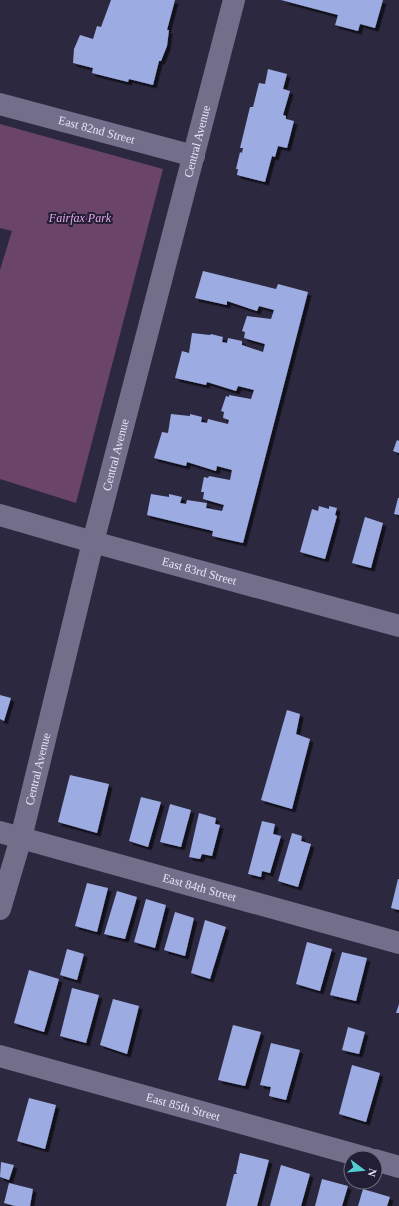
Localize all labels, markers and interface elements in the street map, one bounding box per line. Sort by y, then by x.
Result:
street label: Central Avenue [181,104,213,179]
street label: East 82nd Street [57,113,137,147]
park label: Fairfax Park [48,211,112,225]
street label: Central Avenue [100,417,132,493]
street label: East 83rd Street [160,554,239,588]
street label: Central Avenue [22,731,53,807]
street label: East 84th Street [161,871,239,905]
street label: East 85th Street [145,1090,222,1124]
north arrow [343,1150,383,1190]
text: N [366,1167,379,1178]

